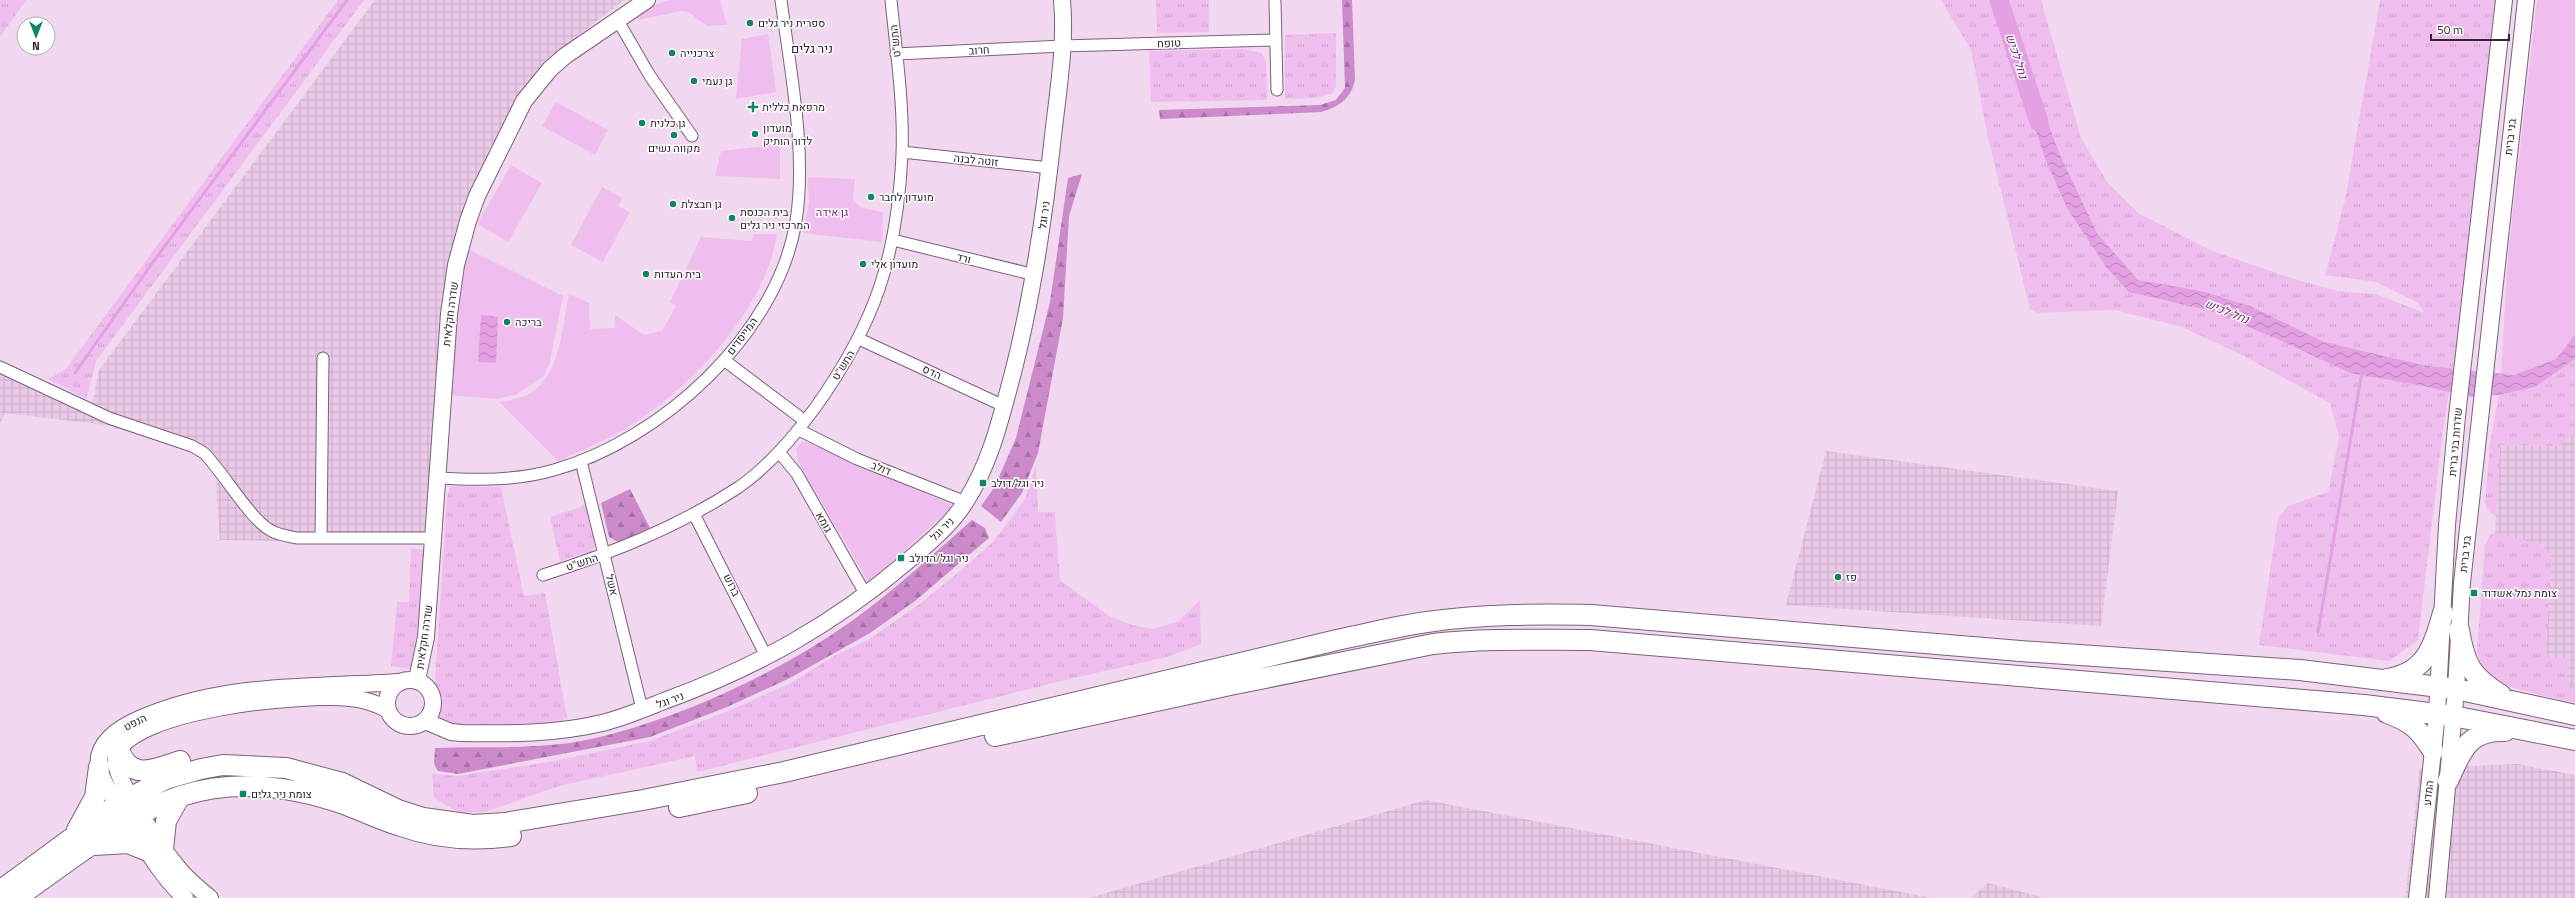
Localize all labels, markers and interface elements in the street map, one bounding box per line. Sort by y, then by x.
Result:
place label: ספרית ניר גלים [758,15,825,31]
north arrow [16,16,56,56]
scale bar [2431,16,2509,42]
marker: ספרית ניר גלים [745,18,755,28]
text: 50 m [2437,20,2463,39]
street label: התש"ט [885,24,905,58]
water label: נחל לכיש [2001,31,2034,82]
street label: טופח [1157,35,1181,51]
text: N [32,38,40,54]
district label: ניר גלים [791,38,833,58]
street label: חרוב [968,41,990,59]
place label: צרכנייה [680,45,714,61]
marker: צרכנייה [667,48,677,58]
place label: גן נעמי [702,73,732,89]
marker: גן נעמי [689,76,699,86]
place label: מרפאת כללית [762,99,825,115]
marker: מרפאת כללית [747,101,759,113]
place label: גן כלנית [650,115,686,131]
marker: גן כלנית [637,118,647,128]
street label: בני ברית [2500,118,2520,156]
place label: מועדון לדור הותיק [763,120,813,149]
marker: מועדון לדור הותיק [750,129,760,139]
marker: מקווה נשים [669,130,679,140]
place label: מקווה נשים [648,140,700,156]
street label: זוטה לבנה [953,150,999,170]
place label: מועדון לחבר [879,189,934,205]
marker: מועדון לחבר [866,192,876,202]
place label: גן חבצלת [681,196,722,212]
marker: גן חבצלת [668,199,678,209]
street label: ניר וגל [1034,200,1054,230]
place label: בית הכנסת המרכזי ניר גלים [740,204,810,233]
park label: גן אידה [816,204,848,220]
marker: בית הכנסת המרכזי ניר גלים [727,213,737,223]
street label: ורד [955,248,973,268]
place label: מועדון אלי [871,256,918,272]
marker: מועדון אלי [858,259,868,269]
place label: בית העדות [654,266,701,282]
marker: בית העדות [641,269,651,279]
street label: שדרה חקלאית [438,281,462,347]
water label: נחל לכיש [2202,294,2254,329]
place label: בריכה [515,314,542,330]
street label: המייסדים [723,314,761,358]
marker: בריכה [502,317,512,327]
street label: התש"ט [827,347,859,383]
street label: הדס [920,361,944,383]
street label: שדרות בני ברית [2444,407,2466,477]
street label: דולב [869,457,894,479]
place label: ניר וגל/דולב [991,475,1044,491]
marker: ניר וגל/דולב [978,478,988,488]
street label: גומא [812,509,836,535]
street label: ניר וגל [926,513,958,545]
street label: בני ברית [2455,535,2475,573]
street label: התש"ט [564,549,600,575]
place label: ניר וגל/הדולב [909,550,969,566]
marker: ניר וגל/הדולב [896,553,906,563]
place label: פז [1846,569,1857,585]
street label: ברוש [720,571,744,599]
marker: פז [1833,572,1843,582]
street label: אשל [602,573,622,597]
place label: צומת נמל אשדוד [2482,585,2557,601]
marker: צומת נמל אשדוד [2469,588,2479,598]
street label: שדרה חקלאית [412,604,436,670]
street label: ניר וגל [654,688,686,712]
street label: הנפט [121,710,149,734]
street label: המדע [2419,779,2437,807]
place label: צומת ניר גלים [251,786,312,802]
marker: צומת ניר גלים [238,789,248,799]

